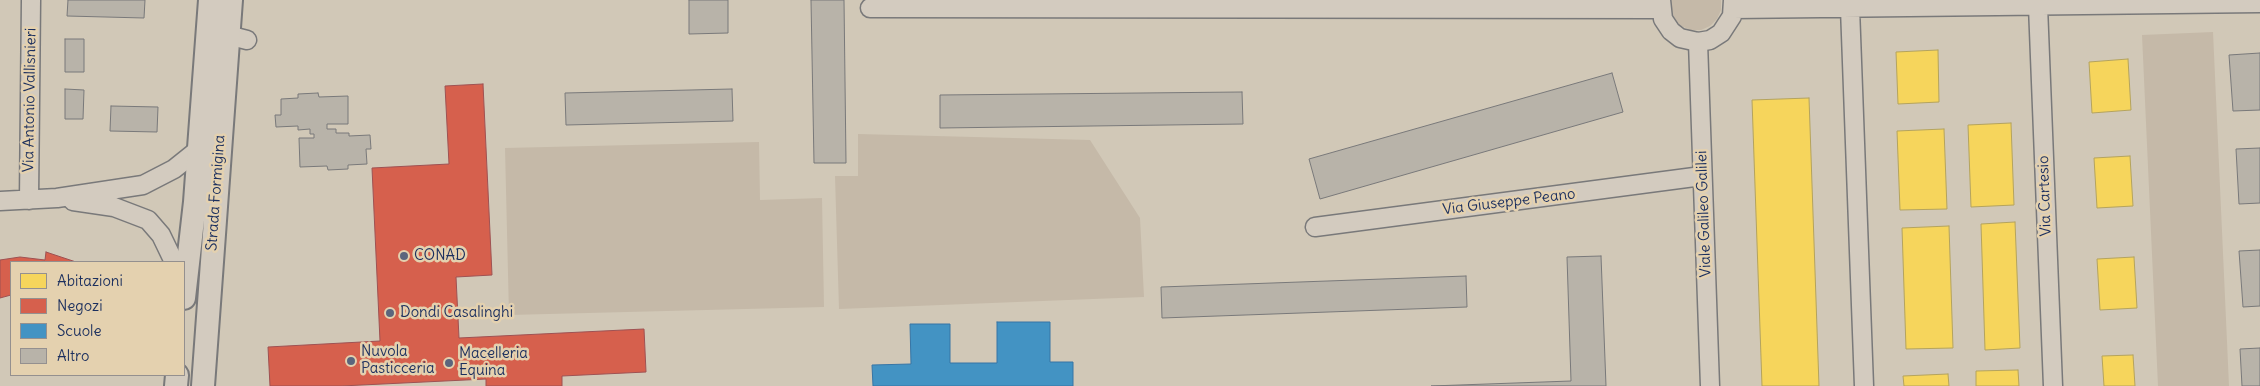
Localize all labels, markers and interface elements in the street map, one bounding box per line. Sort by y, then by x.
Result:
street label: Via Antonio Vallisnieri [20,28,40,172]
street label: Strada Formigina [203,134,229,252]
street label: Viale Galileo Galilei [1693,150,1715,278]
street label: Via Cartesio [2035,155,2055,237]
street label: Via Giuseppe Peano [1442,185,1576,219]
place label: CONAD [414,247,466,265]
marker: CONAD [398,250,410,262]
legend [10,261,185,376]
text: Abitazioni [57,271,123,290]
text: Negozi [57,296,103,315]
place label: Dondi Casalinghi [400,304,513,322]
marker: Dondi Casalinghi [384,307,396,319]
text: Scuole [57,321,102,340]
place label: Nuvola Pasticceria [361,343,434,378]
place label: Macelleria Equina [459,345,528,380]
text: Altro [57,346,89,365]
marker: Nuvola Pasticceria [345,355,357,367]
marker: Macelleria Equina [443,357,455,369]

